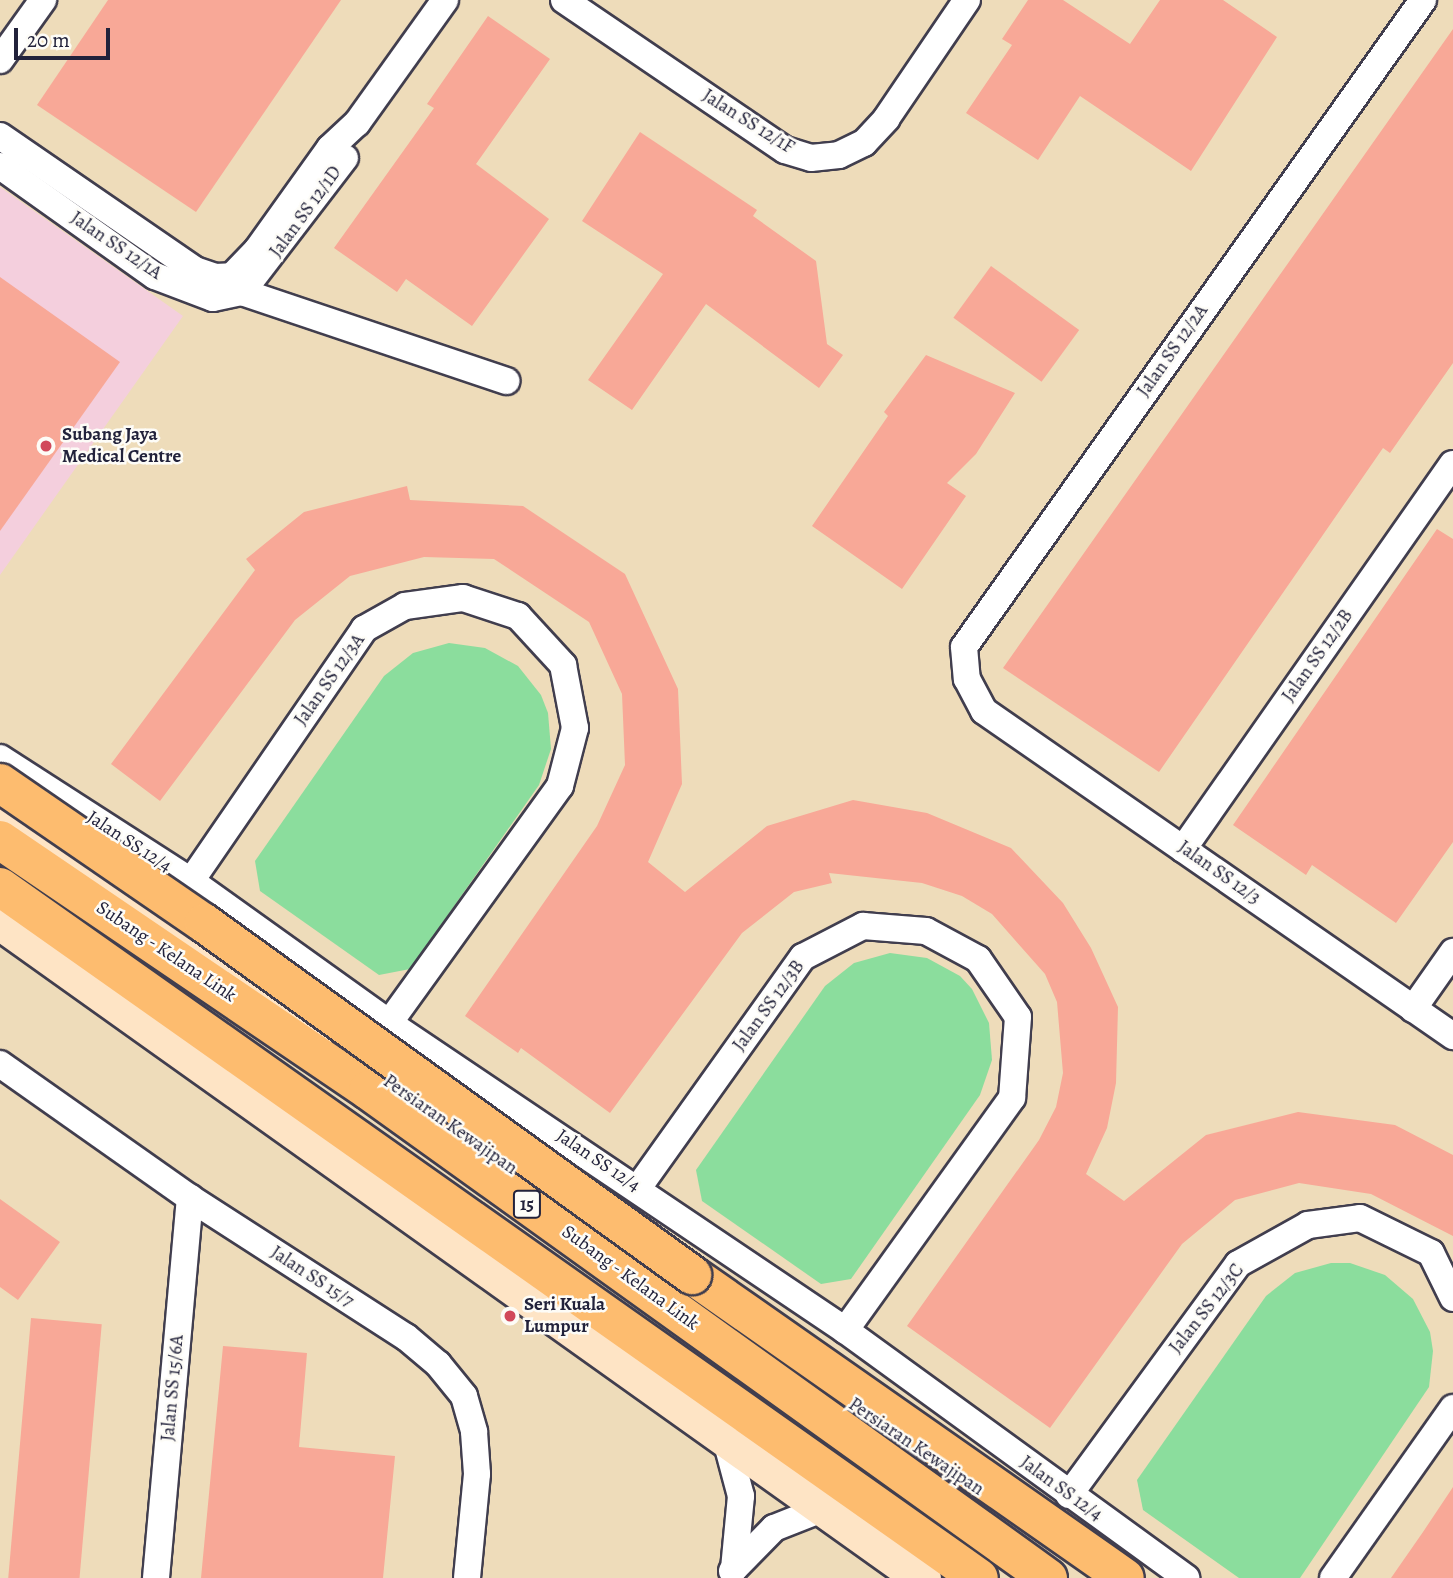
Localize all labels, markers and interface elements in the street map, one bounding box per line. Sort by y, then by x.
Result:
scale bar [18,14,114,58]
text: 20 m [27,26,70,54]
street label: Jalan SS 12/1F [698,85,798,159]
street label: Jalan SS 12/1D [265,162,347,262]
street label: Jalan SS 12/1A [66,207,166,285]
street label: Jalan SS 12/2A [1133,300,1213,402]
place label: Subang Jaya Medical Centre [62,424,181,468]
marker: Subang Jaya Medical Centre [36,436,56,456]
street label: Jalan SS 12/2B [1278,605,1358,707]
street label: Jalan SS 12/3A [290,630,370,730]
street label: Jalan SS 12/4 [82,806,176,878]
street label: Jalan SS 12/3 [1173,836,1265,910]
street label: Subang - Kelana Link [91,896,241,1008]
street label: Jalan SS 12/3B [728,956,810,1056]
street label: Persiaran Kewajipan [379,1070,521,1180]
street label: Jalan SS 12/4 [552,1125,644,1197]
road number: 15 [511,1190,543,1218]
street label: Subang - Kelana Link [557,1220,703,1336]
street label: Jalan SS 15/7 [266,1242,358,1312]
street label: Jalan SS 12/3C [1165,1260,1249,1358]
place label: Seri Kuala Lumpur [524,1294,605,1338]
marker: Seri Kuala Lumpur [502,1308,518,1324]
street label: Jalan SS 15/6A [157,1334,189,1442]
street label: Persiaran Kewajipan [844,1393,988,1501]
street label: Jalan SS 12/4 [1015,1451,1107,1527]

